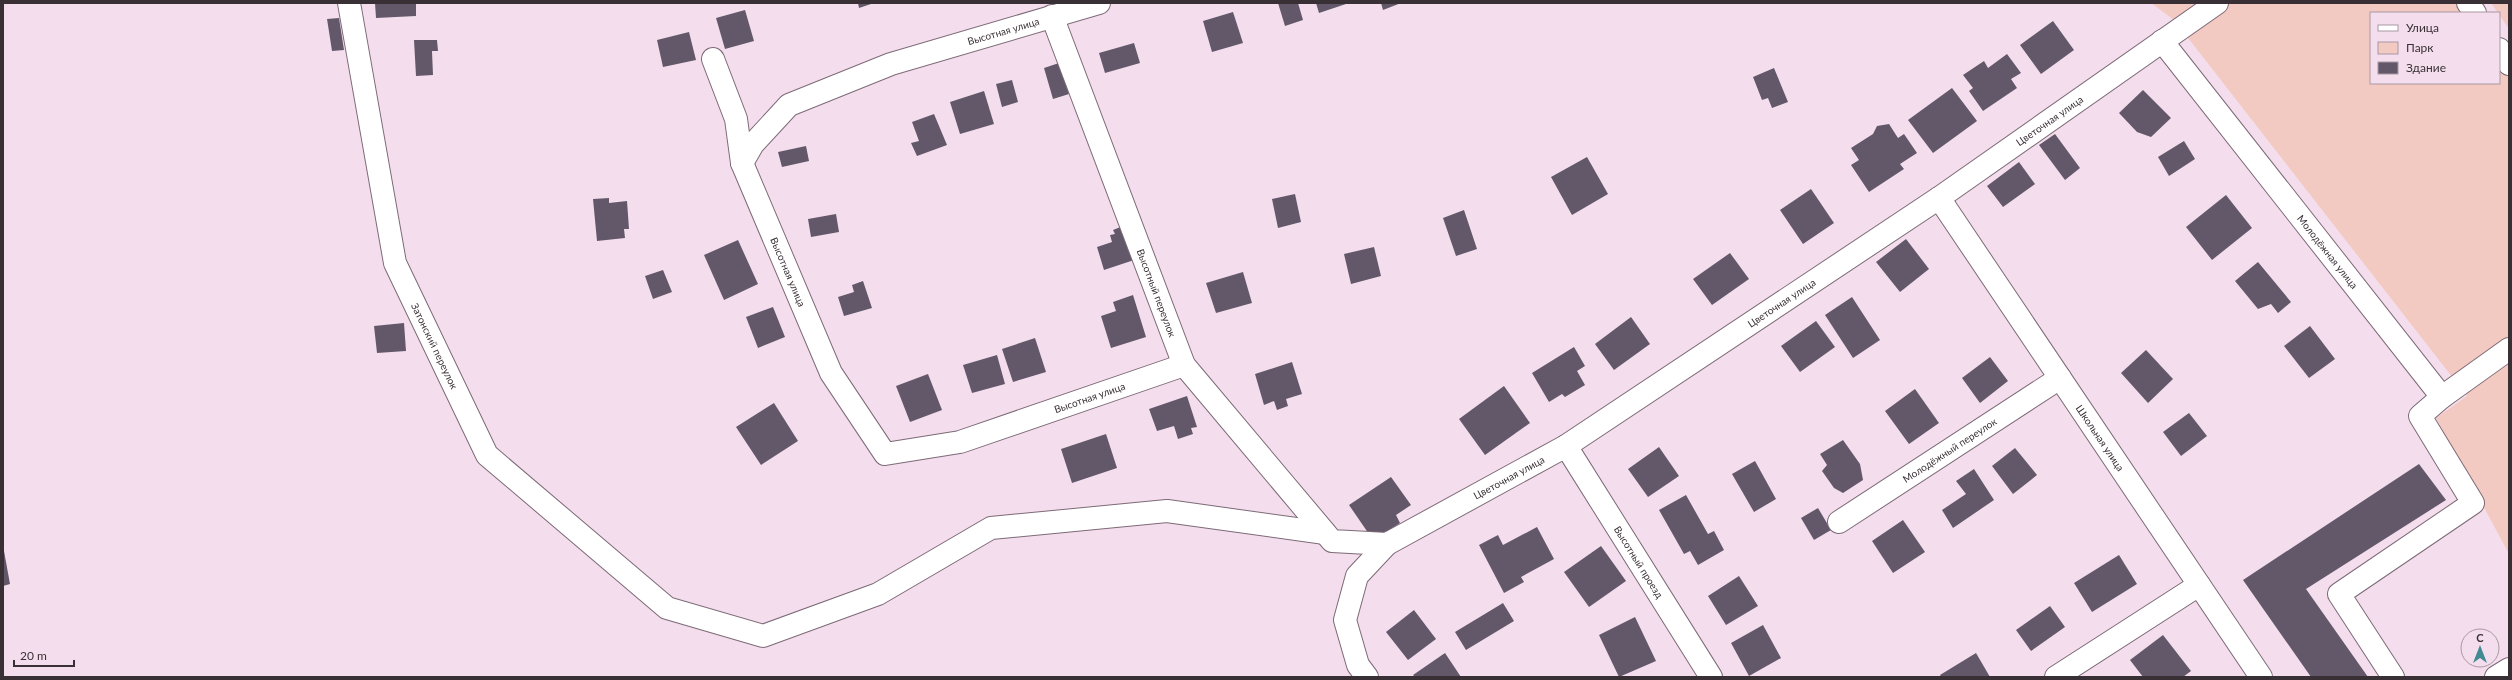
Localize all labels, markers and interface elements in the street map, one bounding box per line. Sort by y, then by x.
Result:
legend [2370,12,2500,84]
street label: Высотная улица [966,15,1041,47]
text: Улица [2406,20,2439,35]
text: Парк [2406,40,2434,55]
text: Здание [2406,60,2446,75]
street label: Цветочная улица [2014,93,2085,148]
street label: Молодёжная улица [2295,212,2360,291]
street label: Высотная улица [768,235,808,309]
street label: Высотный переулок [1135,247,1179,339]
street label: Цветочная улица [1745,276,1818,330]
street label: Затонский переулок [409,301,461,392]
street label: Высотная улица [1052,380,1127,415]
street label: Школьная улица [2074,402,2127,473]
street label: Молодёжный переулок [1900,415,1999,485]
street label: Цветочная улица [1471,453,1546,502]
street label: Высотный проезд [1612,524,1666,600]
north arrow [2460,628,2500,668]
text: С [2476,631,2484,644]
scale bar [14,642,74,668]
text: 20 m [20,648,47,663]

